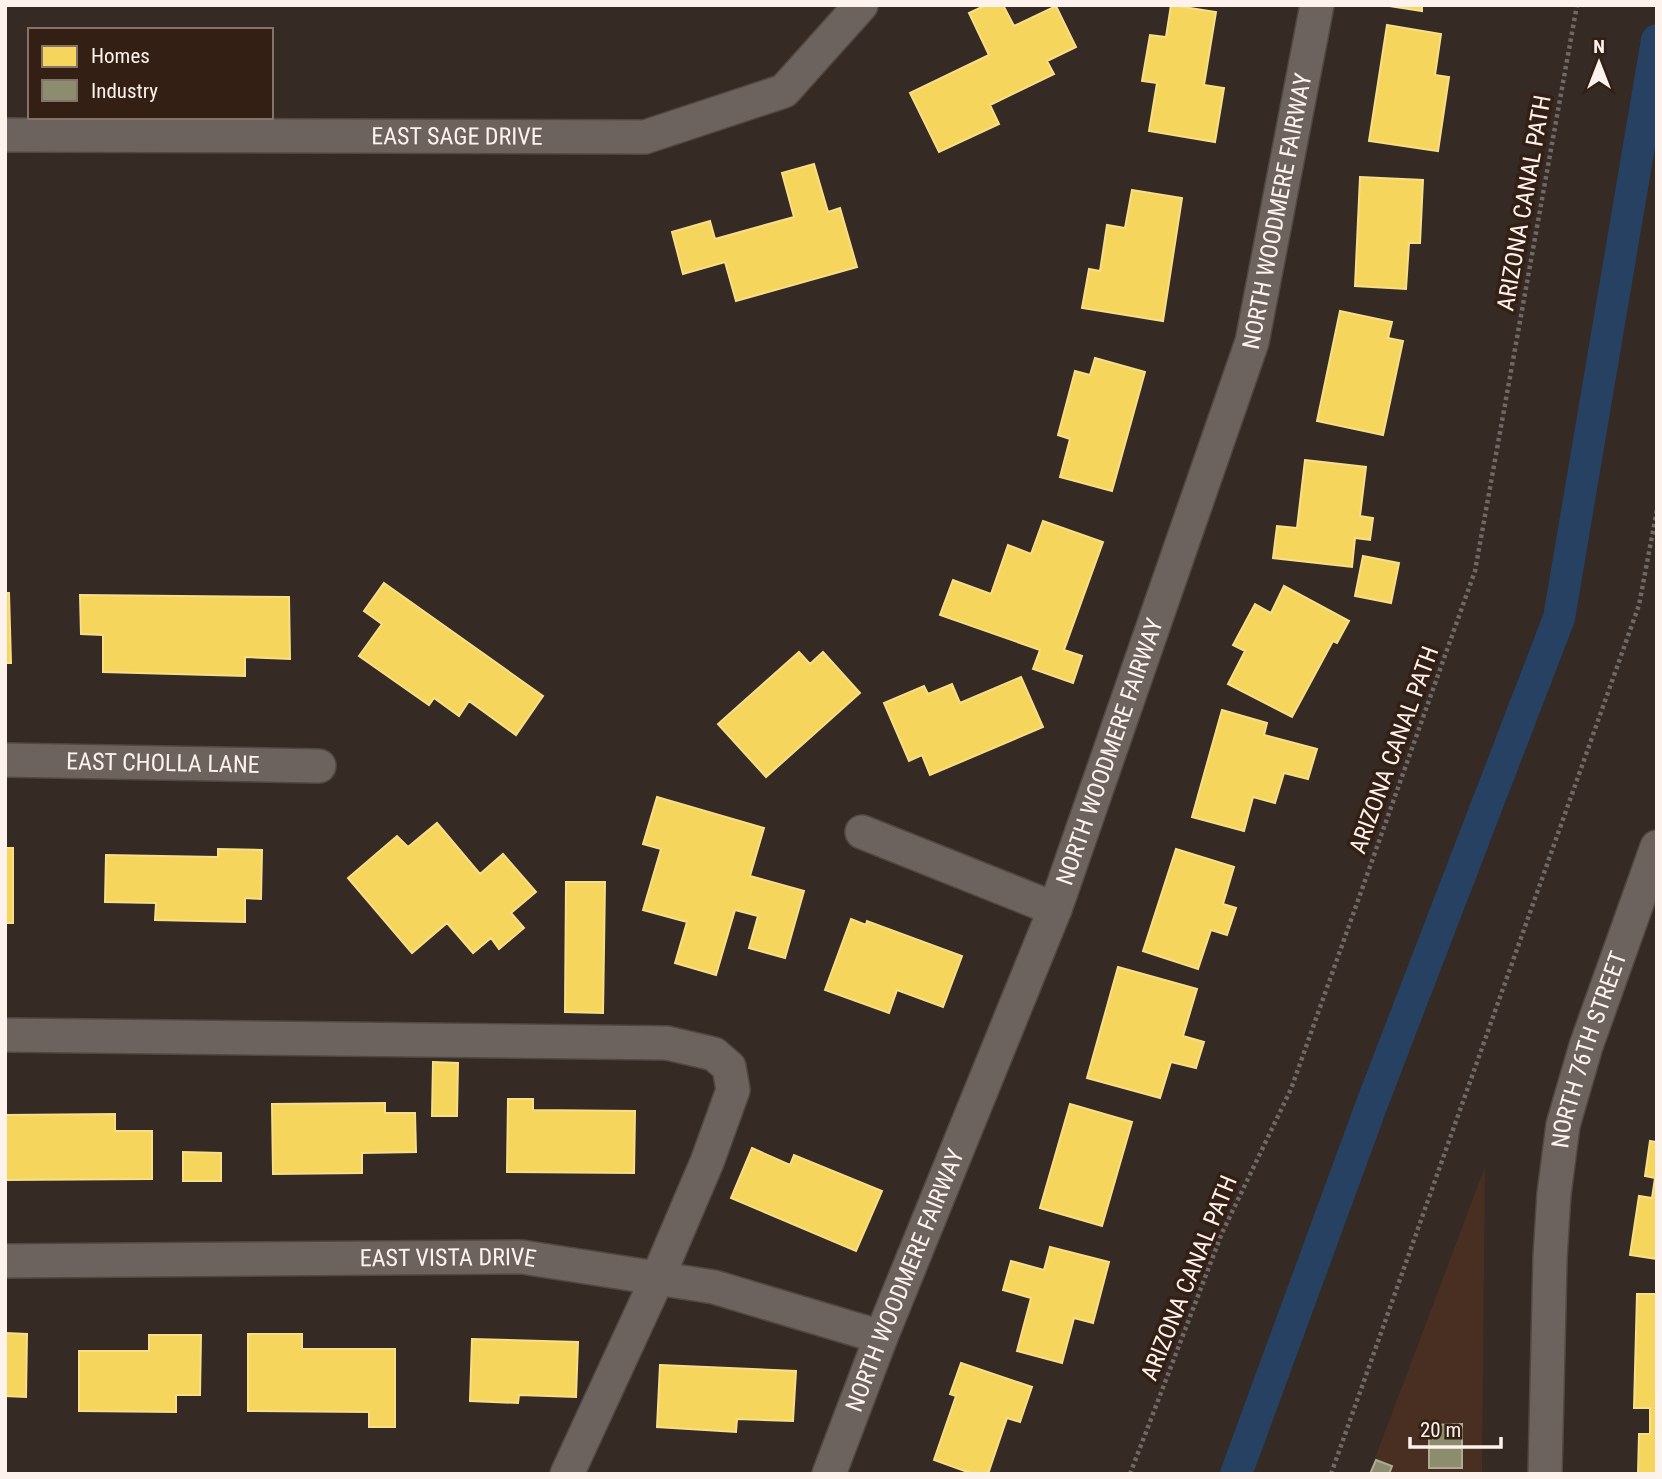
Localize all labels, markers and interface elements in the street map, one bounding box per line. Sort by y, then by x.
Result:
legend [28,28,273,119]
north arrow [1564,28,1634,98]
text: N [1593,35,1605,58]
text: Homes [91,44,150,68]
street label: NORTH WOODMERE FAIRWAY [1237,70,1318,352]
text: Industry [91,79,158,103]
street label: ARIZONA CANAL PATH [1491,93,1557,313]
street label: EAST SAGE DRIVE [371,122,543,151]
street label: NORTH WOODMERE FAIRWAY [1050,614,1169,889]
street label: ARIZONA CANAL PATH [1344,643,1444,857]
street label: EAST CHOLLA LANE [66,747,260,779]
street label: NORTH 76TH STREET [1546,948,1633,1150]
street label: NORTH WOODMERE FAIRWAY [840,1145,970,1416]
street label: ARIZONA CANAL PATH [1135,1172,1243,1384]
street label: EAST VISTA DRIVE [360,1243,538,1273]
scale bar [1410,1406,1501,1450]
text: 20 m [1420,1418,1461,1442]

